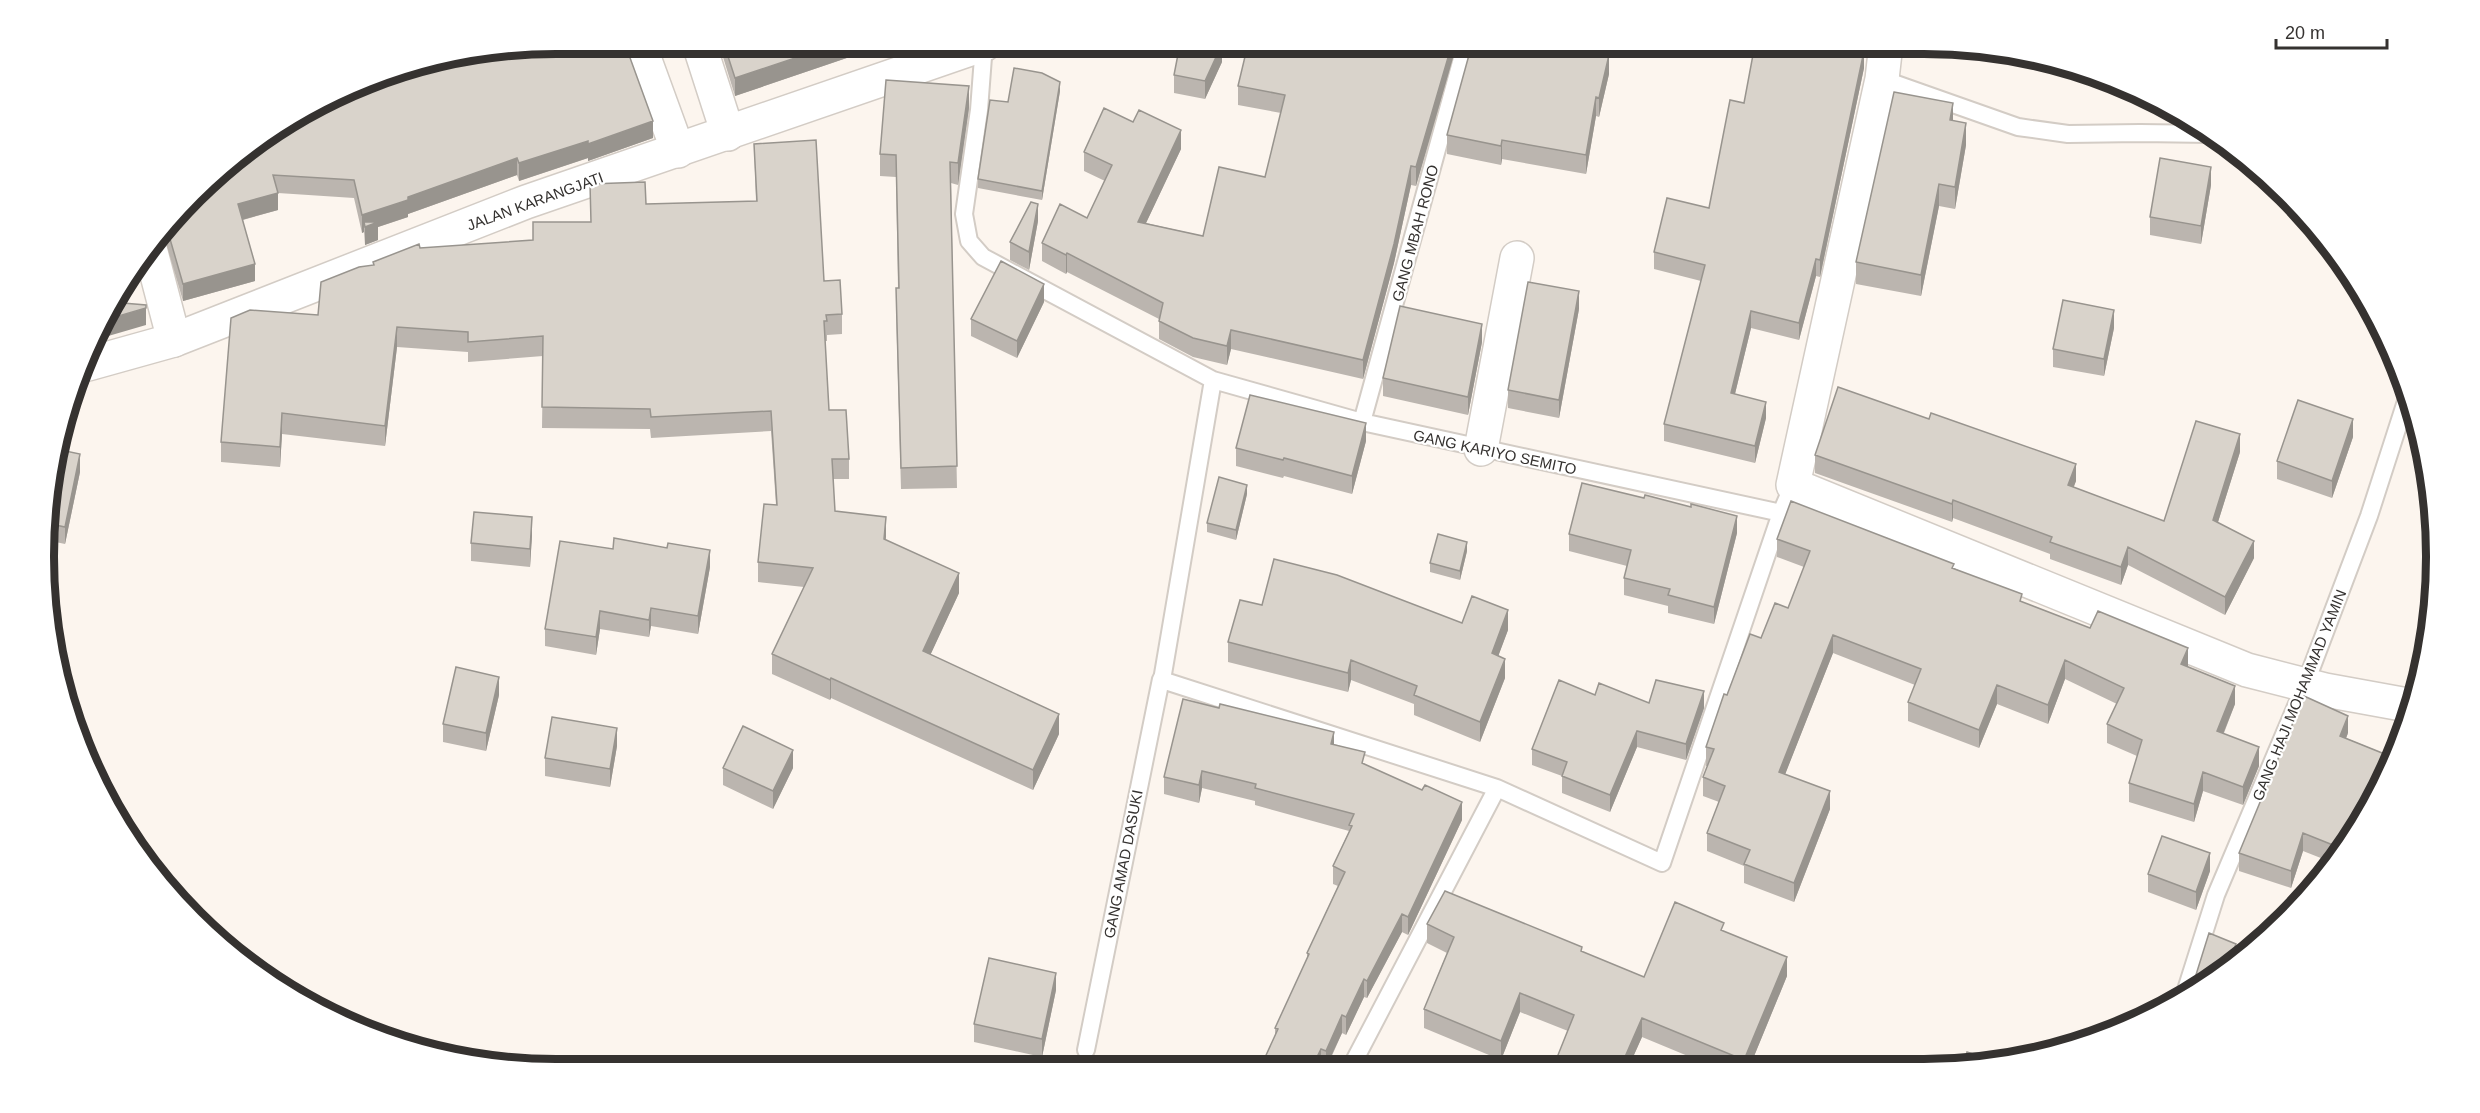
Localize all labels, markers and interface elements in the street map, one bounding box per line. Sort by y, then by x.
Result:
scale bar [2276,12,2387,50]
text: 20 m [2285,23,2325,43]
street label: GANG MBAH RONO [1389,163,1441,303]
street label: JALAN KARANGJATI [464,168,606,234]
street label: GANG KARIYO SEMITO [1412,426,1578,478]
street label: GANG HAJI MOHAMMAD YAMIN [2249,587,2349,803]
street label: GANG AMAD DASUKI [1100,788,1146,940]

